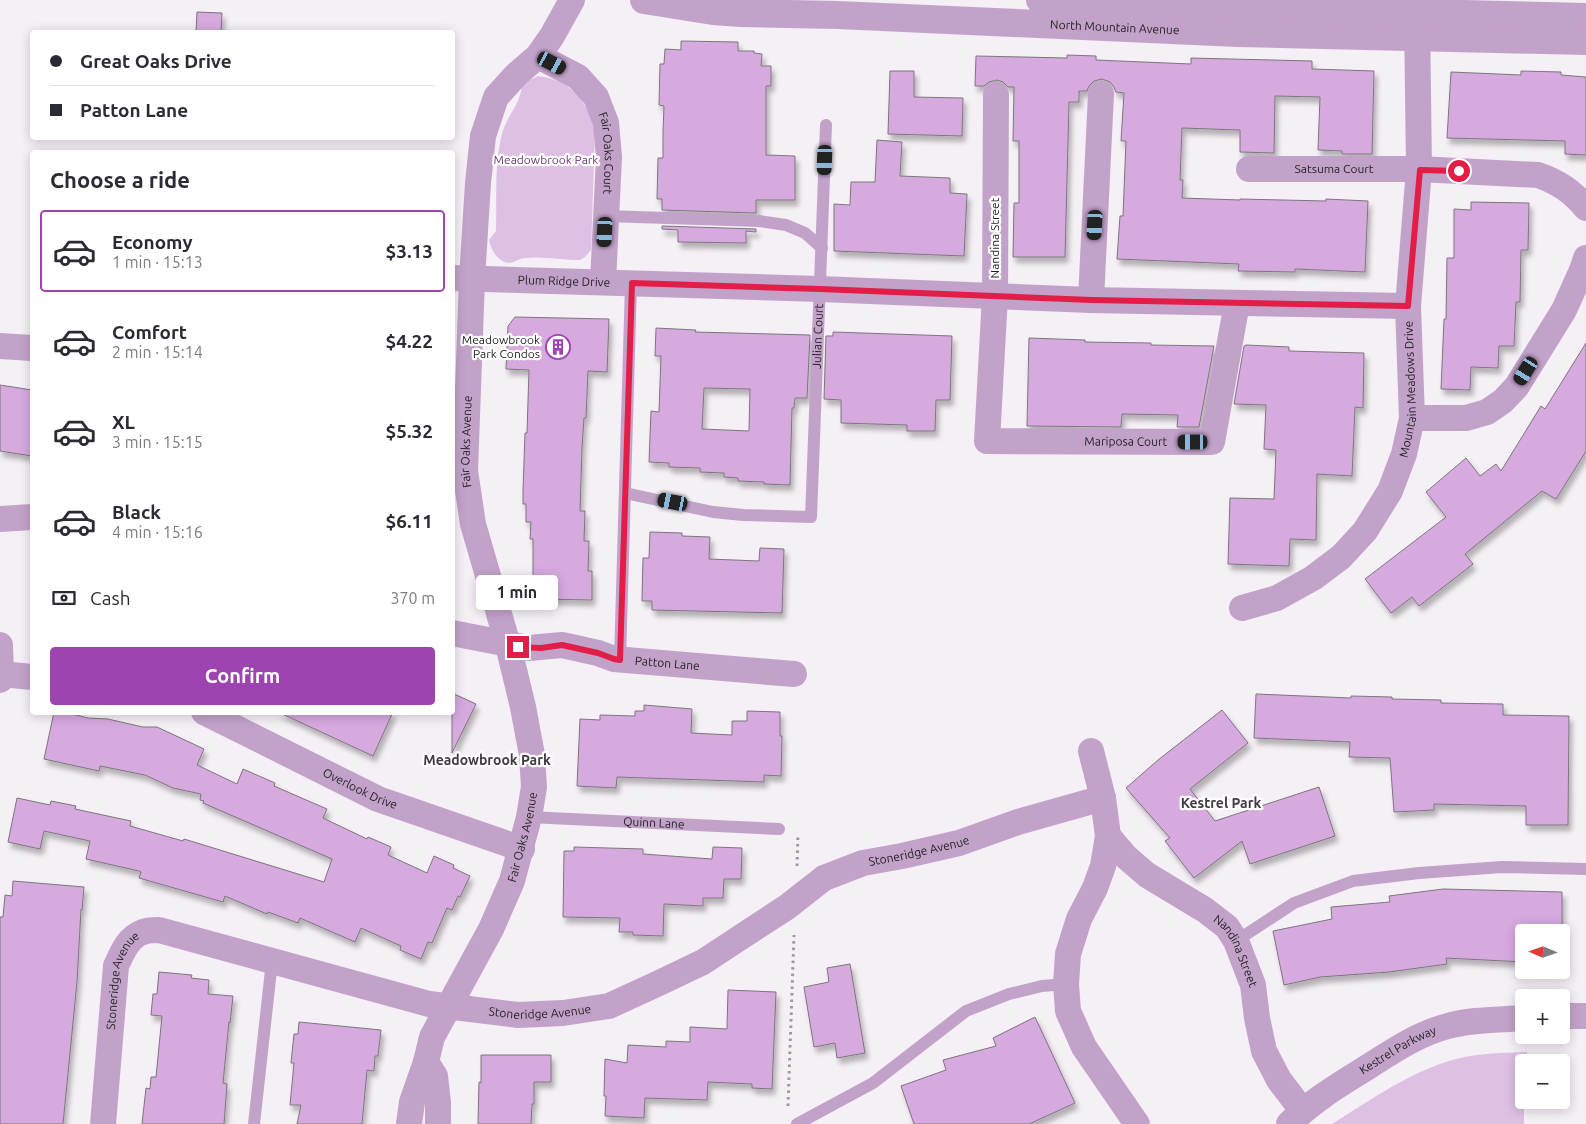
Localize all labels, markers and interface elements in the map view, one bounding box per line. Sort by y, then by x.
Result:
street label: North Mountain Avenue [1050,18,1180,36]
car [535,49,568,77]
text: Great Oaks Drive [80,50,232,72]
text: Patton Lane [80,99,188,121]
street label: Fair Oaks Court [596,110,616,195]
car [816,145,833,175]
park label: Meadowbrook Park [494,153,598,166]
route start [1448,160,1470,182]
street label: Satsuma Court [1294,162,1374,175]
text: Choose a ride [50,167,190,192]
street label: Nandina Street [988,197,1001,278]
car [1086,210,1103,240]
car [596,217,613,247]
icon: car [52,229,97,274]
text: Economy [112,231,193,253]
text: $3.13 [385,240,433,262]
text: 1 min · 15:13 [112,253,203,271]
street label: Plum Ridge Drive [518,273,610,289]
street label: Julian Court [810,303,825,369]
icon: car [52,319,97,364]
text: Comfort [112,321,187,343]
street label: Mountain Meadows Drive [1396,321,1418,459]
text: $4.22 [385,330,433,352]
place label: Meadowbrook Park Condos [462,333,540,360]
building icon: Meadowbrook Park Condos [545,334,571,360]
text: 2 min · 15:14 [112,343,203,361]
car [1511,354,1540,388]
street label: Fair Oaks Avenue [458,395,474,489]
icon: car [52,409,97,454]
text: XL [112,411,135,433]
text: $5.32 [385,420,433,442]
text: 3 min · 15:15 [112,433,203,451]
street label: Mariposa Court [1084,434,1168,448]
car [1178,435,1208,450]
car [656,492,689,512]
icon: car [52,499,97,544]
text: Black [112,501,161,523]
text: $6.11 [385,510,433,532]
text: 4 min · 15:16 [112,523,203,541]
callout: 1 min [477,574,559,610]
text: 1 min [497,583,537,601]
icon: cash [50,584,78,612]
text: Cash [90,587,131,609]
text: 370 m [390,589,435,607]
route end [507,636,529,658]
button: Confirm [50,647,435,705]
street label: Patton Lane [634,654,700,672]
district label: Meadowbrook Park [423,752,551,768]
street label: Overlook Drive [321,765,399,811]
street label: Fair Oaks Avenue [505,791,539,883]
district label: Kestrel Park [1181,795,1261,811]
street label: Quinn Lane [623,815,685,830]
street label: Stoneridge Avenue [868,833,971,868]
street label: Nandina Street [1211,912,1260,989]
north arrow [1515,924,1570,979]
map controls [1515,924,1570,1109]
street label: Stoneridge Avenue [104,929,141,1030]
button: + [1515,989,1570,1044]
street label: Stoneridge Avenue [488,1002,592,1021]
street label: Kestrel Parkway [1357,1023,1438,1077]
button: − [1515,1054,1570,1109]

